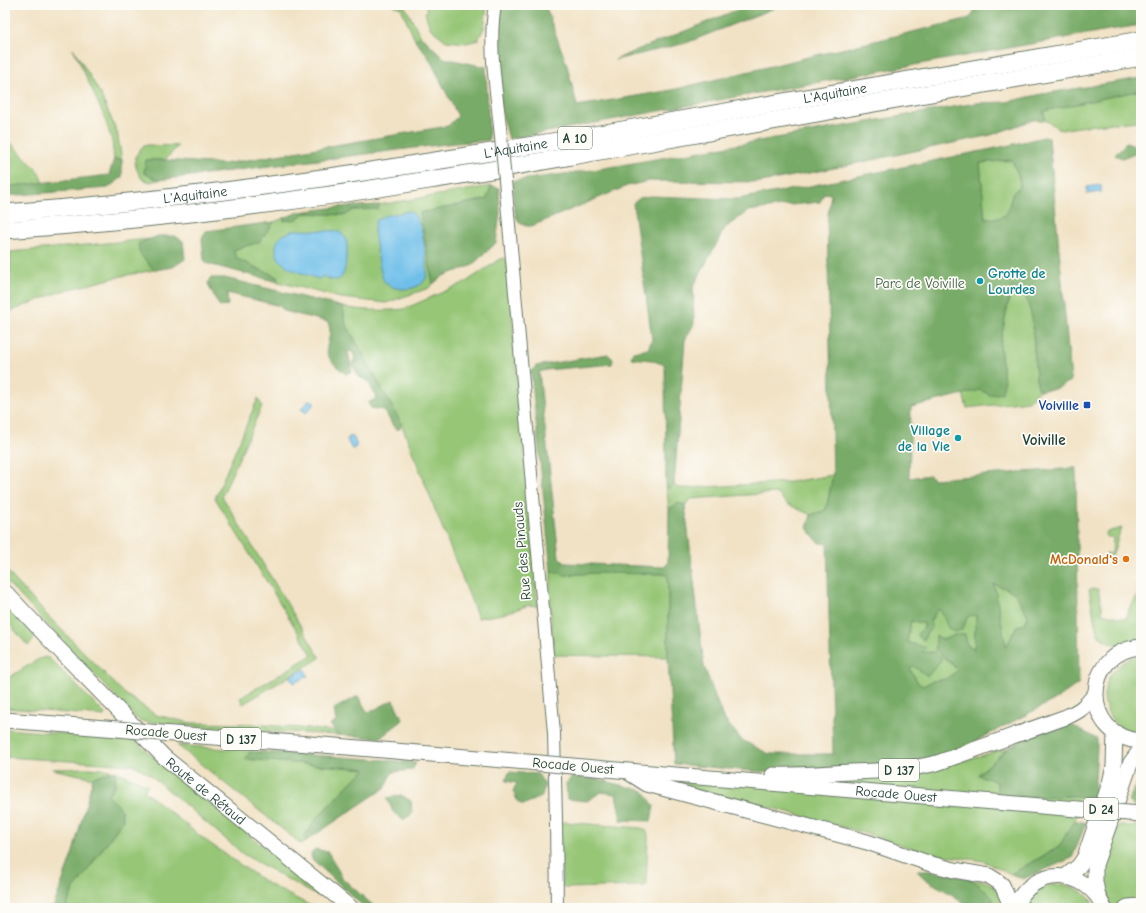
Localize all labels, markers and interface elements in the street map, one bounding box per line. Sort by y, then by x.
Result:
street label: L'Aquitaine [802,79,868,107]
road number: A 10 [558,127,592,149]
street label: L'Aquitaine [483,134,549,162]
street label: L'Aquitaine [162,182,228,207]
place label: Grotte de Lourdes [988,265,1046,298]
park label: Parc de Voiville [875,275,965,292]
marker: Grotte de Lourdes [975,276,985,286]
place label: Voiville [1039,397,1079,414]
marker: Voiville [1082,400,1092,410]
place label: Village de la Vie [898,422,950,455]
district label: Voiville [1022,431,1066,449]
marker: Village de la Vie [953,433,963,443]
street label: Rue des Pinauds [509,501,535,601]
place label: McDonald's [1050,551,1118,568]
marker: McDonald's [1121,554,1131,564]
street label: Rocade Ouest [125,721,208,745]
road number: D 137 [221,728,261,750]
street label: Route de Rétaud [163,753,249,828]
street label: Rocade Ouest [532,754,615,778]
road number: D 137 [879,759,919,781]
street label: Rocade Ouest [855,782,938,806]
road number: D 24 [1084,798,1118,820]

